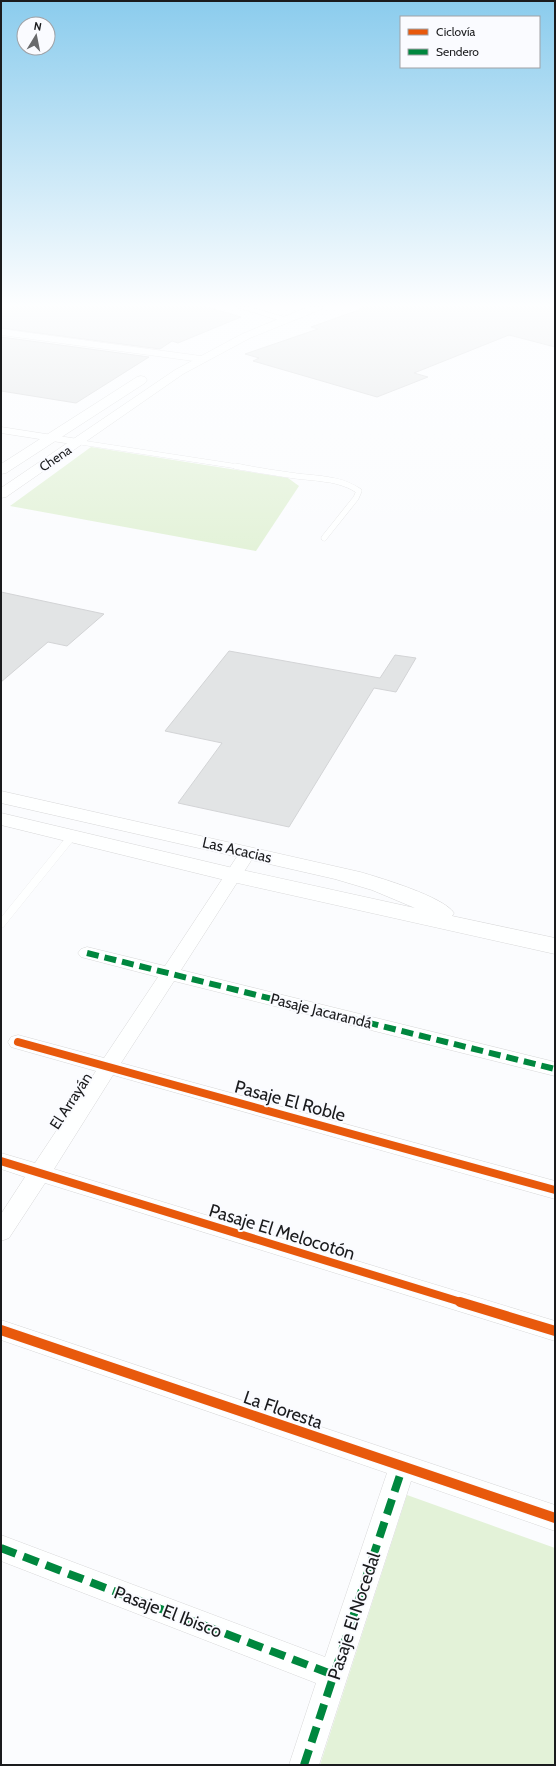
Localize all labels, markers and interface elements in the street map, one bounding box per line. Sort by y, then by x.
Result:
north arrow [16,16,56,56]
legend [400,16,540,68]
text: N [33,19,43,34]
text: Ciclovía [436,24,475,39]
text: Sendero [436,44,479,59]
street label: Chena [36,441,75,474]
street label: Las Acacias [200,833,274,867]
street label: Pasaje Jacarandá [268,990,374,1032]
street label: El Arrayán [46,1069,96,1133]
street label: Pasaje El Roble [232,1076,348,1126]
street label: Pasaje El Melocotón [206,1199,358,1265]
street label: La Floresta [241,1386,326,1434]
street label: Pasaje El Nocedal [323,1549,385,1682]
street label: Pasaje El Ibisco [111,1581,225,1643]

